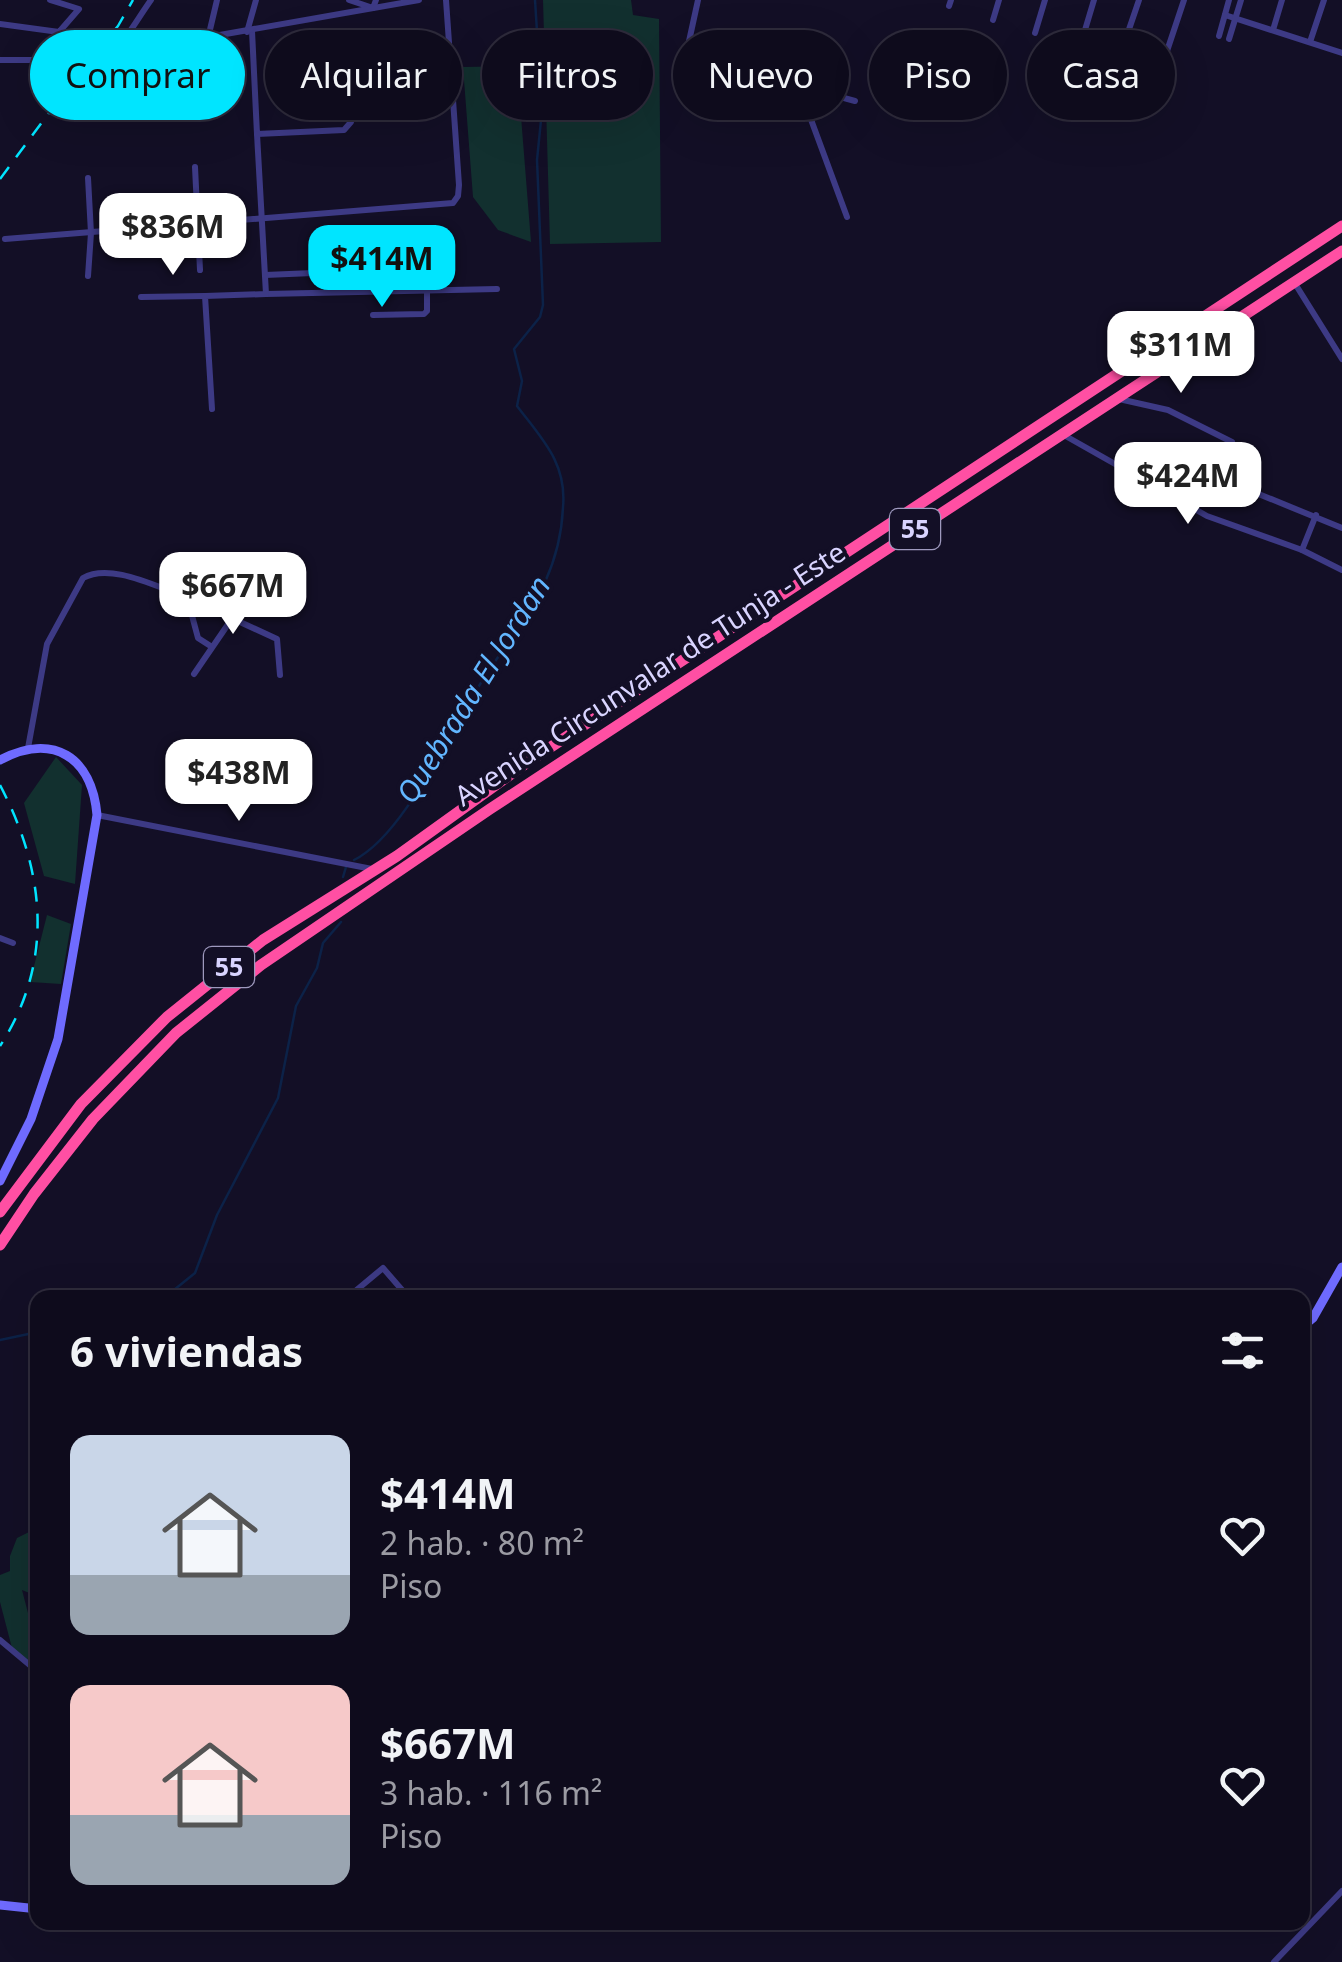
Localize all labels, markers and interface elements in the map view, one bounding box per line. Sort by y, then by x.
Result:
chip: Comprar [30,30,245,120]
chip: Alquilar [265,30,462,120]
chip: Filtros [482,30,653,120]
chip: Nuevo [673,30,849,120]
chip: Piso [869,30,1007,120]
chip: Casa [1027,30,1175,120]
pin: $836M [103,193,243,278]
text: $836M [121,204,225,247]
pin: $414M [312,225,452,310]
text: $414M [330,236,434,279]
pin: $311M [1111,311,1251,396]
text: $311M [1129,322,1233,365]
pin: $424M [1118,442,1258,527]
text: $424M [1136,453,1240,496]
road number: 55 [890,509,940,549]
street label: Avenida Circunvalar de Tunja - Este [447,532,852,814]
pin: $667M [163,552,303,637]
text: $667M [181,563,285,606]
water label: Quebrada El Jordan [386,568,559,811]
pin: $438M [169,739,309,824]
text: $438M [187,750,291,793]
road number: 55 [204,947,254,987]
text: 6 viviendas [70,1322,303,1379]
icon: filters [1215,1323,1270,1378]
text: $414M [380,1464,516,1521]
icon: home [150,1475,270,1595]
icon: heart [1215,1508,1270,1563]
text: 2 hab. · 80 m² [380,1521,584,1564]
text: Piso [380,1564,442,1607]
text: $667M [380,1714,516,1771]
icon: home [150,1725,270,1845]
icon: heart [1215,1758,1270,1813]
text: 3 hab. · 116 m² [380,1771,602,1814]
text: Piso [380,1814,442,1857]

